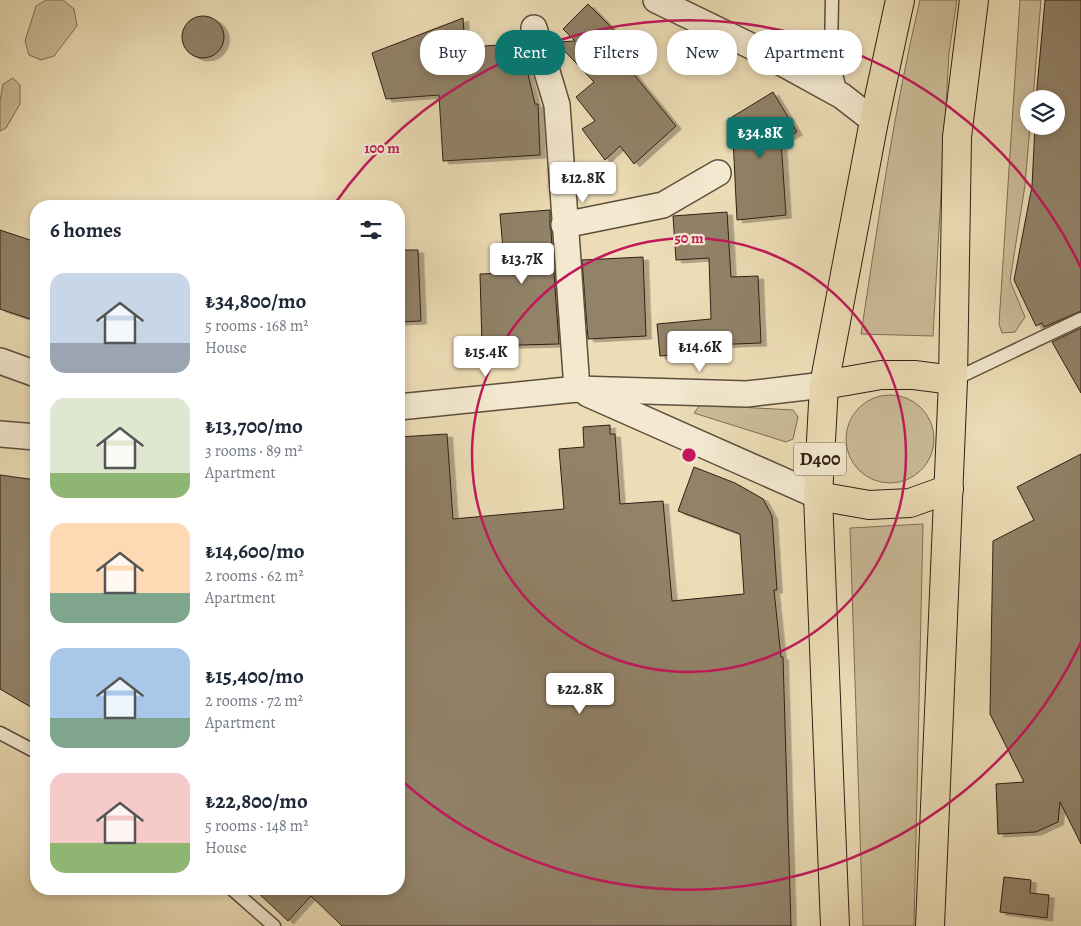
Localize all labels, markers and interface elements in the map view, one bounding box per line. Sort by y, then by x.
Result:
chip: Buy [420,30,485,75]
chip: Rent [495,30,565,75]
chip: Filters [575,30,657,75]
chip: New [667,30,737,75]
chip: Apartment [747,30,862,75]
map controls [1020,90,1065,135]
button: layers [1020,90,1065,135]
pin: ₺34.8K [719,116,801,159]
text: ₺34.8K [738,122,782,144]
text: 100 m [364,138,400,158]
pin: ₺12.8K [542,162,624,204]
text: ₺12.8K [561,167,605,189]
text: 6 homes [50,216,122,244]
icon: filters [357,216,385,244]
text: 50 m [674,228,704,248]
pin: ₺13.7K [481,242,563,285]
text: ₺13.7K [501,248,543,270]
text: ₺34,800/mo [205,287,306,315]
icon: home [90,293,150,353]
text: 5 rooms · 168 m² [205,315,309,337]
pin: ₺14.6K [659,330,741,373]
pin: ₺15.4K [445,336,527,378]
text: ₺14.6K [678,336,722,358]
text: House [205,337,247,359]
text: ₺15.4K [465,341,507,363]
text: ₺13,700/mo [205,412,303,440]
icon: home [90,418,150,478]
text: 3 rooms · 89 m² [205,440,303,462]
road number: D400 [794,442,846,476]
centre of rings [680,446,698,464]
text: Apartment [205,462,276,484]
text: ₺14,600/mo [205,537,305,565]
icon: home [90,543,150,603]
text: 2 rooms · 62 m² [205,565,304,587]
text: Apartment [205,587,276,609]
text: ₺15,400/mo [205,662,304,690]
icon: home [90,668,150,728]
pin: ₺22.8K [539,672,621,715]
text: ₺22.8K [557,678,603,700]
text: 2 rooms · 72 m² [205,690,303,712]
text: Apartment [205,712,276,734]
text: ₺22,800/mo [205,787,308,815]
icon: home [90,793,150,853]
text: 5 rooms · 148 m² [205,815,308,837]
text: House [205,837,247,859]

